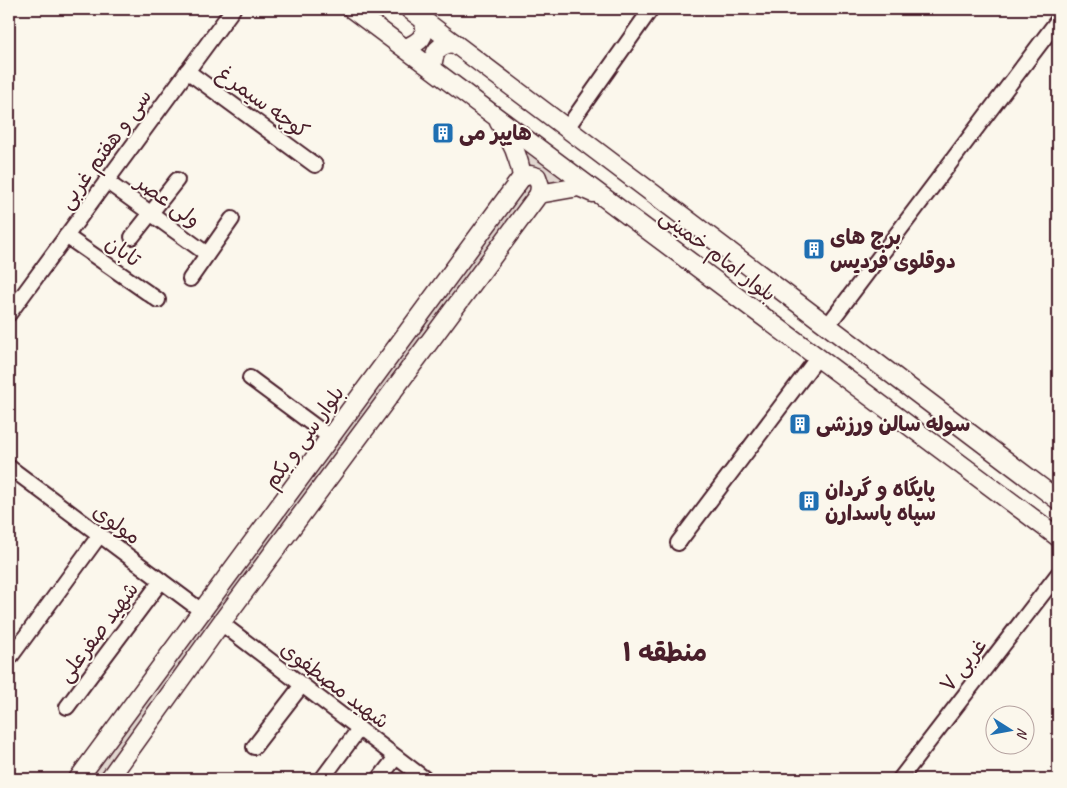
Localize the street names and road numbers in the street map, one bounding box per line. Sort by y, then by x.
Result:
street label: کوچه سیمرغ [211,60,314,146]
street label: سی و هفتم غربی [53,84,160,216]
street label: ولی عصر [128,168,205,234]
street label: بلوار امام خمینی [653,203,781,310]
street label: تابان [100,230,146,273]
street label: بلوار سی و یکم [258,380,352,495]
street label: مولوی [88,498,146,550]
street label: شهید صفرعلی [52,577,145,688]
street label: ۷ غربی [934,633,993,698]
street label: شهید مصطفوی [275,636,395,734]

